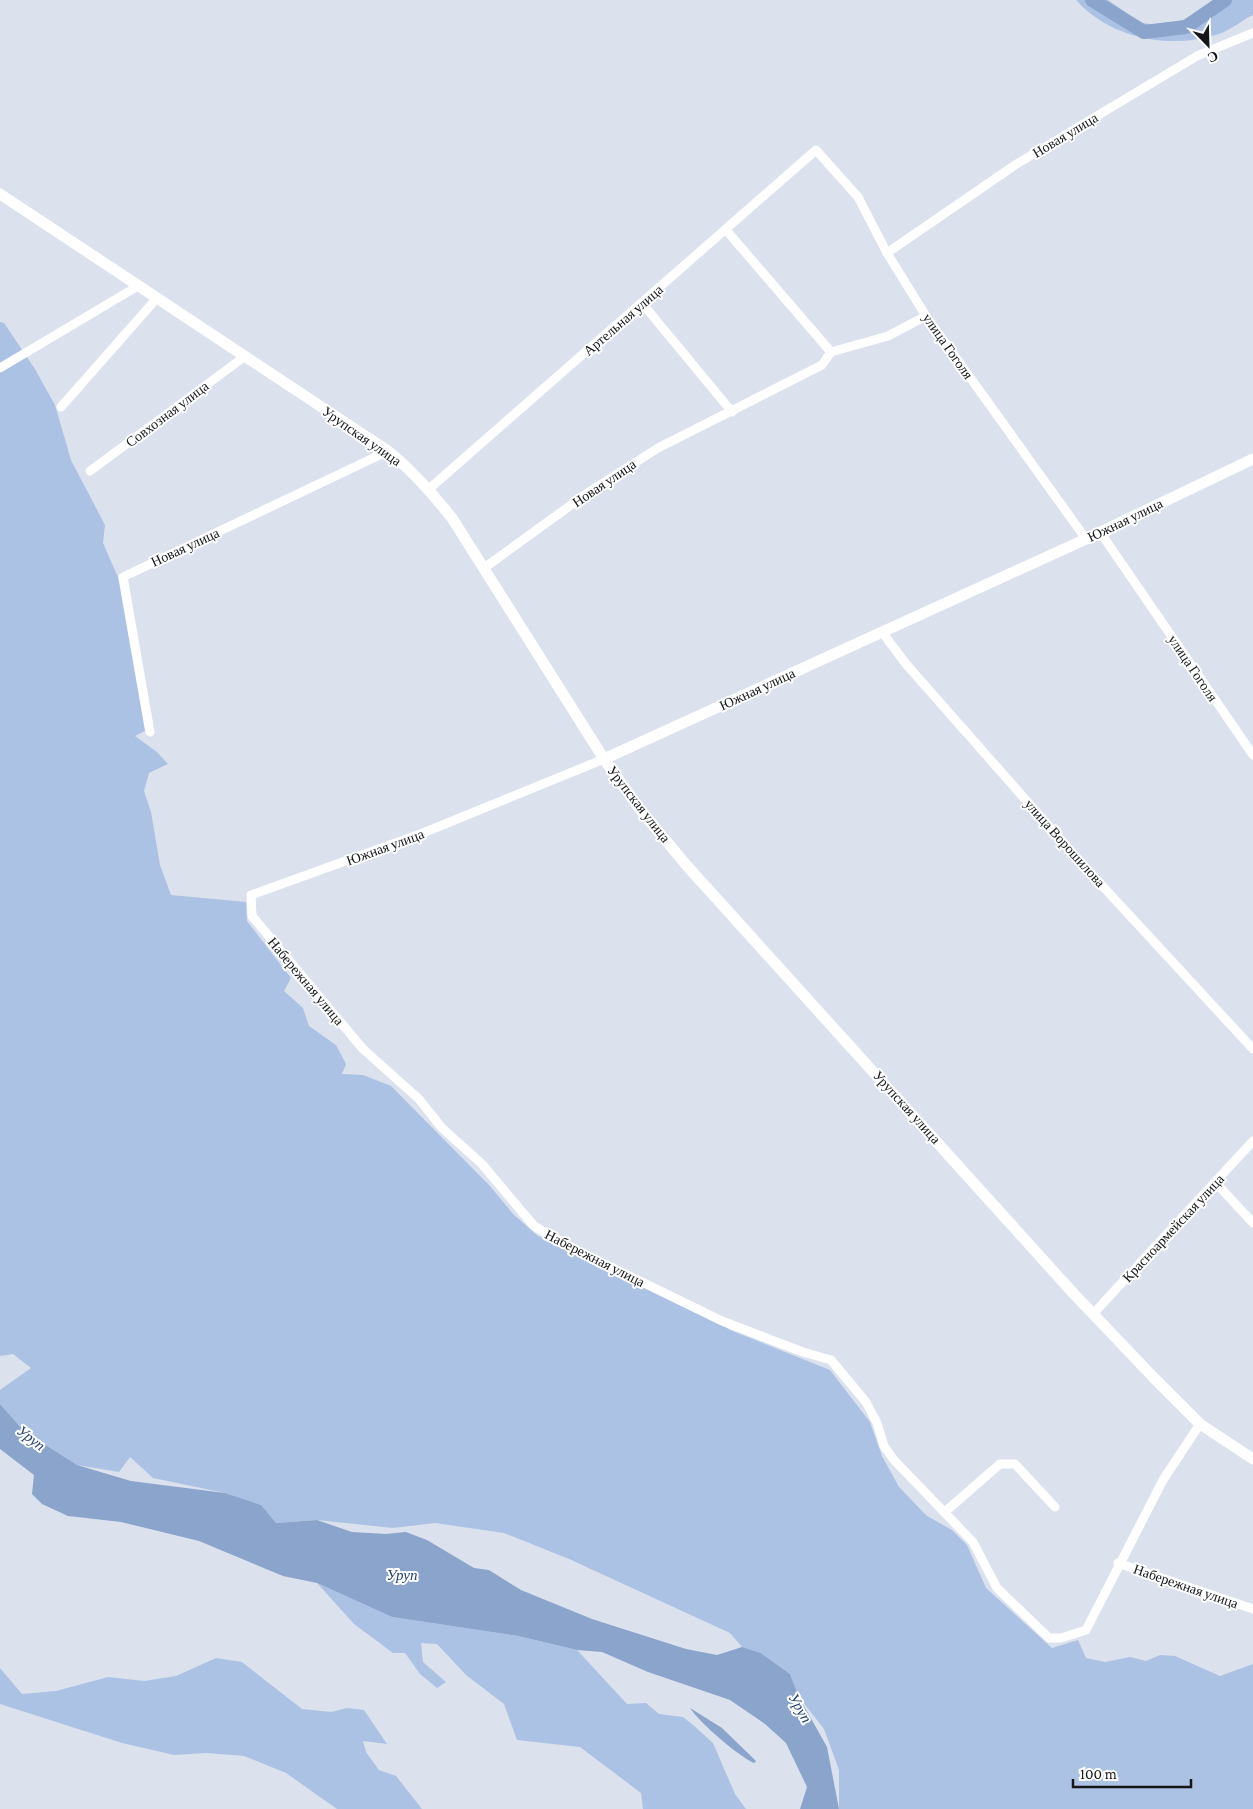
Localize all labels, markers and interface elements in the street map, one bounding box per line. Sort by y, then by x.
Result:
north arrow [1183,20,1233,70]
text: С [1205,48,1221,66]
street label: Новая улица [1029,109,1101,161]
street label: Артельная улица [580,281,667,359]
street label: улица Гоголя [919,310,977,382]
street label: Совхозная улица [123,377,212,450]
street label: Урупская улица [319,403,405,470]
street label: Новая улица [569,455,640,510]
street label: Южная улица [1085,495,1166,545]
street label: Новая улица [148,524,222,570]
street label: улица Гоголя [1165,632,1221,705]
street label: Южная улица [717,664,798,713]
street label: Урупская улица [604,763,674,846]
street label: улица Ворошилова [1021,796,1109,891]
street label: Южная улица [344,825,427,868]
street label: Набережная улица [265,934,348,1029]
street label: Урупская улица [870,1067,944,1147]
street label: Красноармейская улица [1119,1170,1228,1285]
street label: Набережная улица [542,1226,648,1290]
water label: Уруп [14,1422,48,1454]
street label: Набережная улица [1132,1561,1241,1612]
water label: Уруп [387,1567,417,1583]
water label: Уруп [785,1691,815,1725]
scale bar [1073,1756,1190,1788]
text: 100 m [1080,1766,1117,1782]

